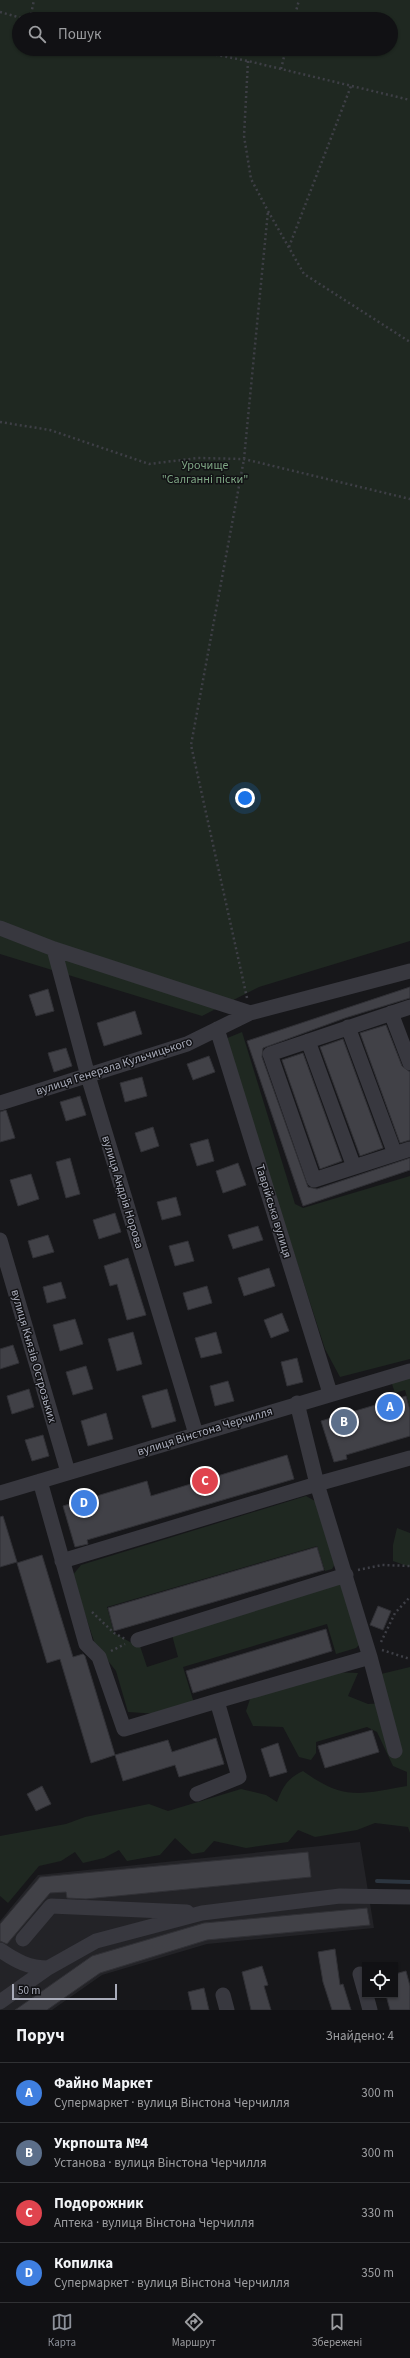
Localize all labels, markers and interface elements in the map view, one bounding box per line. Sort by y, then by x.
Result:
search box [12,12,398,56]
icon: search [26,23,48,45]
text: Пошук [58,24,101,45]
park label: Урочище "Салганні піски" [162,457,248,488]
your location [235,788,255,808]
street label: вулиця Генерала Кульчицького [34,1033,195,1100]
street label: вулиця Андрія Норова [97,1133,148,1251]
street label: Таврійська вулиця [251,1162,296,1260]
street label: вулиця Князів Острозьких [6,1287,61,1425]
pin: A [377,1392,403,1422]
street label: вулиця Вінстона Черчилля [135,1403,275,1460]
pin: B [331,1407,357,1437]
pin: C [192,1466,218,1496]
pin: D [71,1488,97,1518]
map controls [362,1962,398,1998]
button: locate [362,1962,398,1998]
scale bar [12,1982,117,2001]
text: 50 m [18,1983,40,1998]
text: Поруч [16,2024,65,2048]
text: Знайдено: 4 [326,2027,394,2045]
text: Файно Маркет [54,2073,153,2094]
text: A [25,2084,33,2102]
text: 300 m [361,2084,394,2102]
text: Супермаркет · вулиця Вінстона Черчилля [54,2094,290,2112]
text: Укрпошта №4 [54,2133,148,2154]
text: B [25,2144,33,2162]
text: 300 m [361,2144,394,2162]
text: Установа · вулиця Вінстона Черчилля [54,2154,267,2172]
text: Подорожник [54,2193,143,2214]
text: C [25,2204,33,2222]
text: 330 m [361,2204,394,2222]
text: Аптека · вулиця Вінстона Черчилля [54,2214,254,2232]
text: Копилка [54,2253,113,2274]
text: D [25,2264,33,2282]
text: 350 m [361,2264,394,2282]
text: Супермаркет · вулиця Вінстона Черчилля [54,2274,290,2292]
tab: Карта [48,2311,76,2350]
tab: Маршрут [172,2311,216,2350]
tab: Збережені [311,2311,362,2350]

